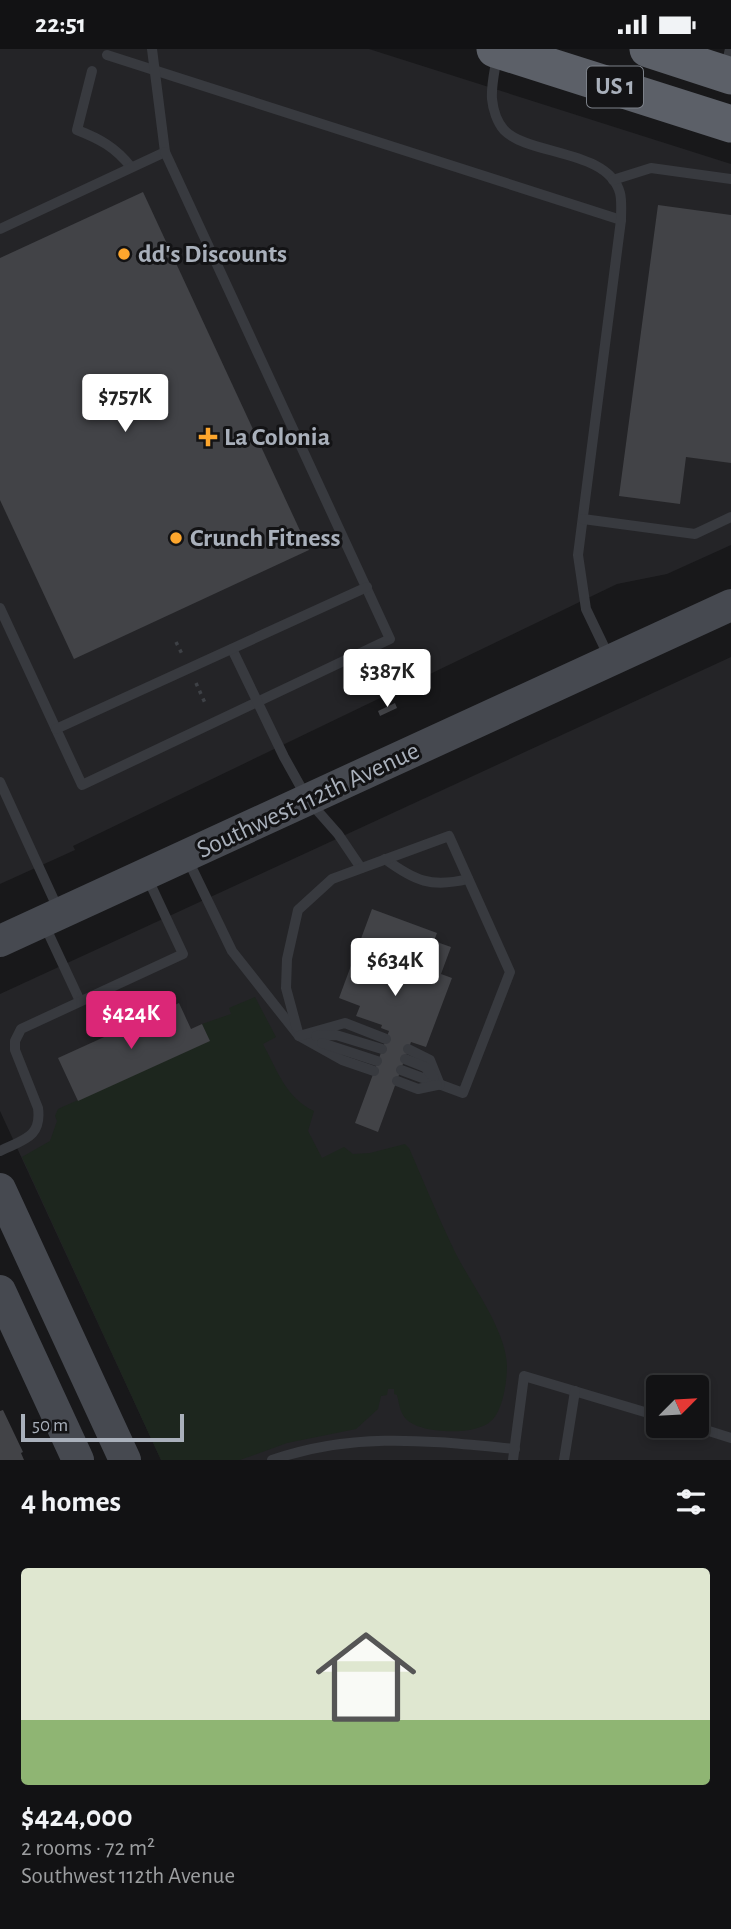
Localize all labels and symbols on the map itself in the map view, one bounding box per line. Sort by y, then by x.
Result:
road number: US 1 [587,67,643,107]
place label: dd's Discounts [138,241,287,267]
marker: dd's Discounts [116,246,132,262]
pin: $757K [76,375,174,434]
place label: La Colonia [224,424,330,450]
marker: La Colonia [198,427,218,447]
place label: Crunch Fitness [190,525,340,551]
marker: Crunch Fitness [168,530,184,546]
pin: $387K [338,649,436,709]
street label: Southwest 112th Avenue [193,737,423,863]
pin: $634K [346,939,444,998]
pin: $424K [82,991,180,1051]
north arrow [646,1375,709,1439]
scale bar [21,1411,184,1443]

